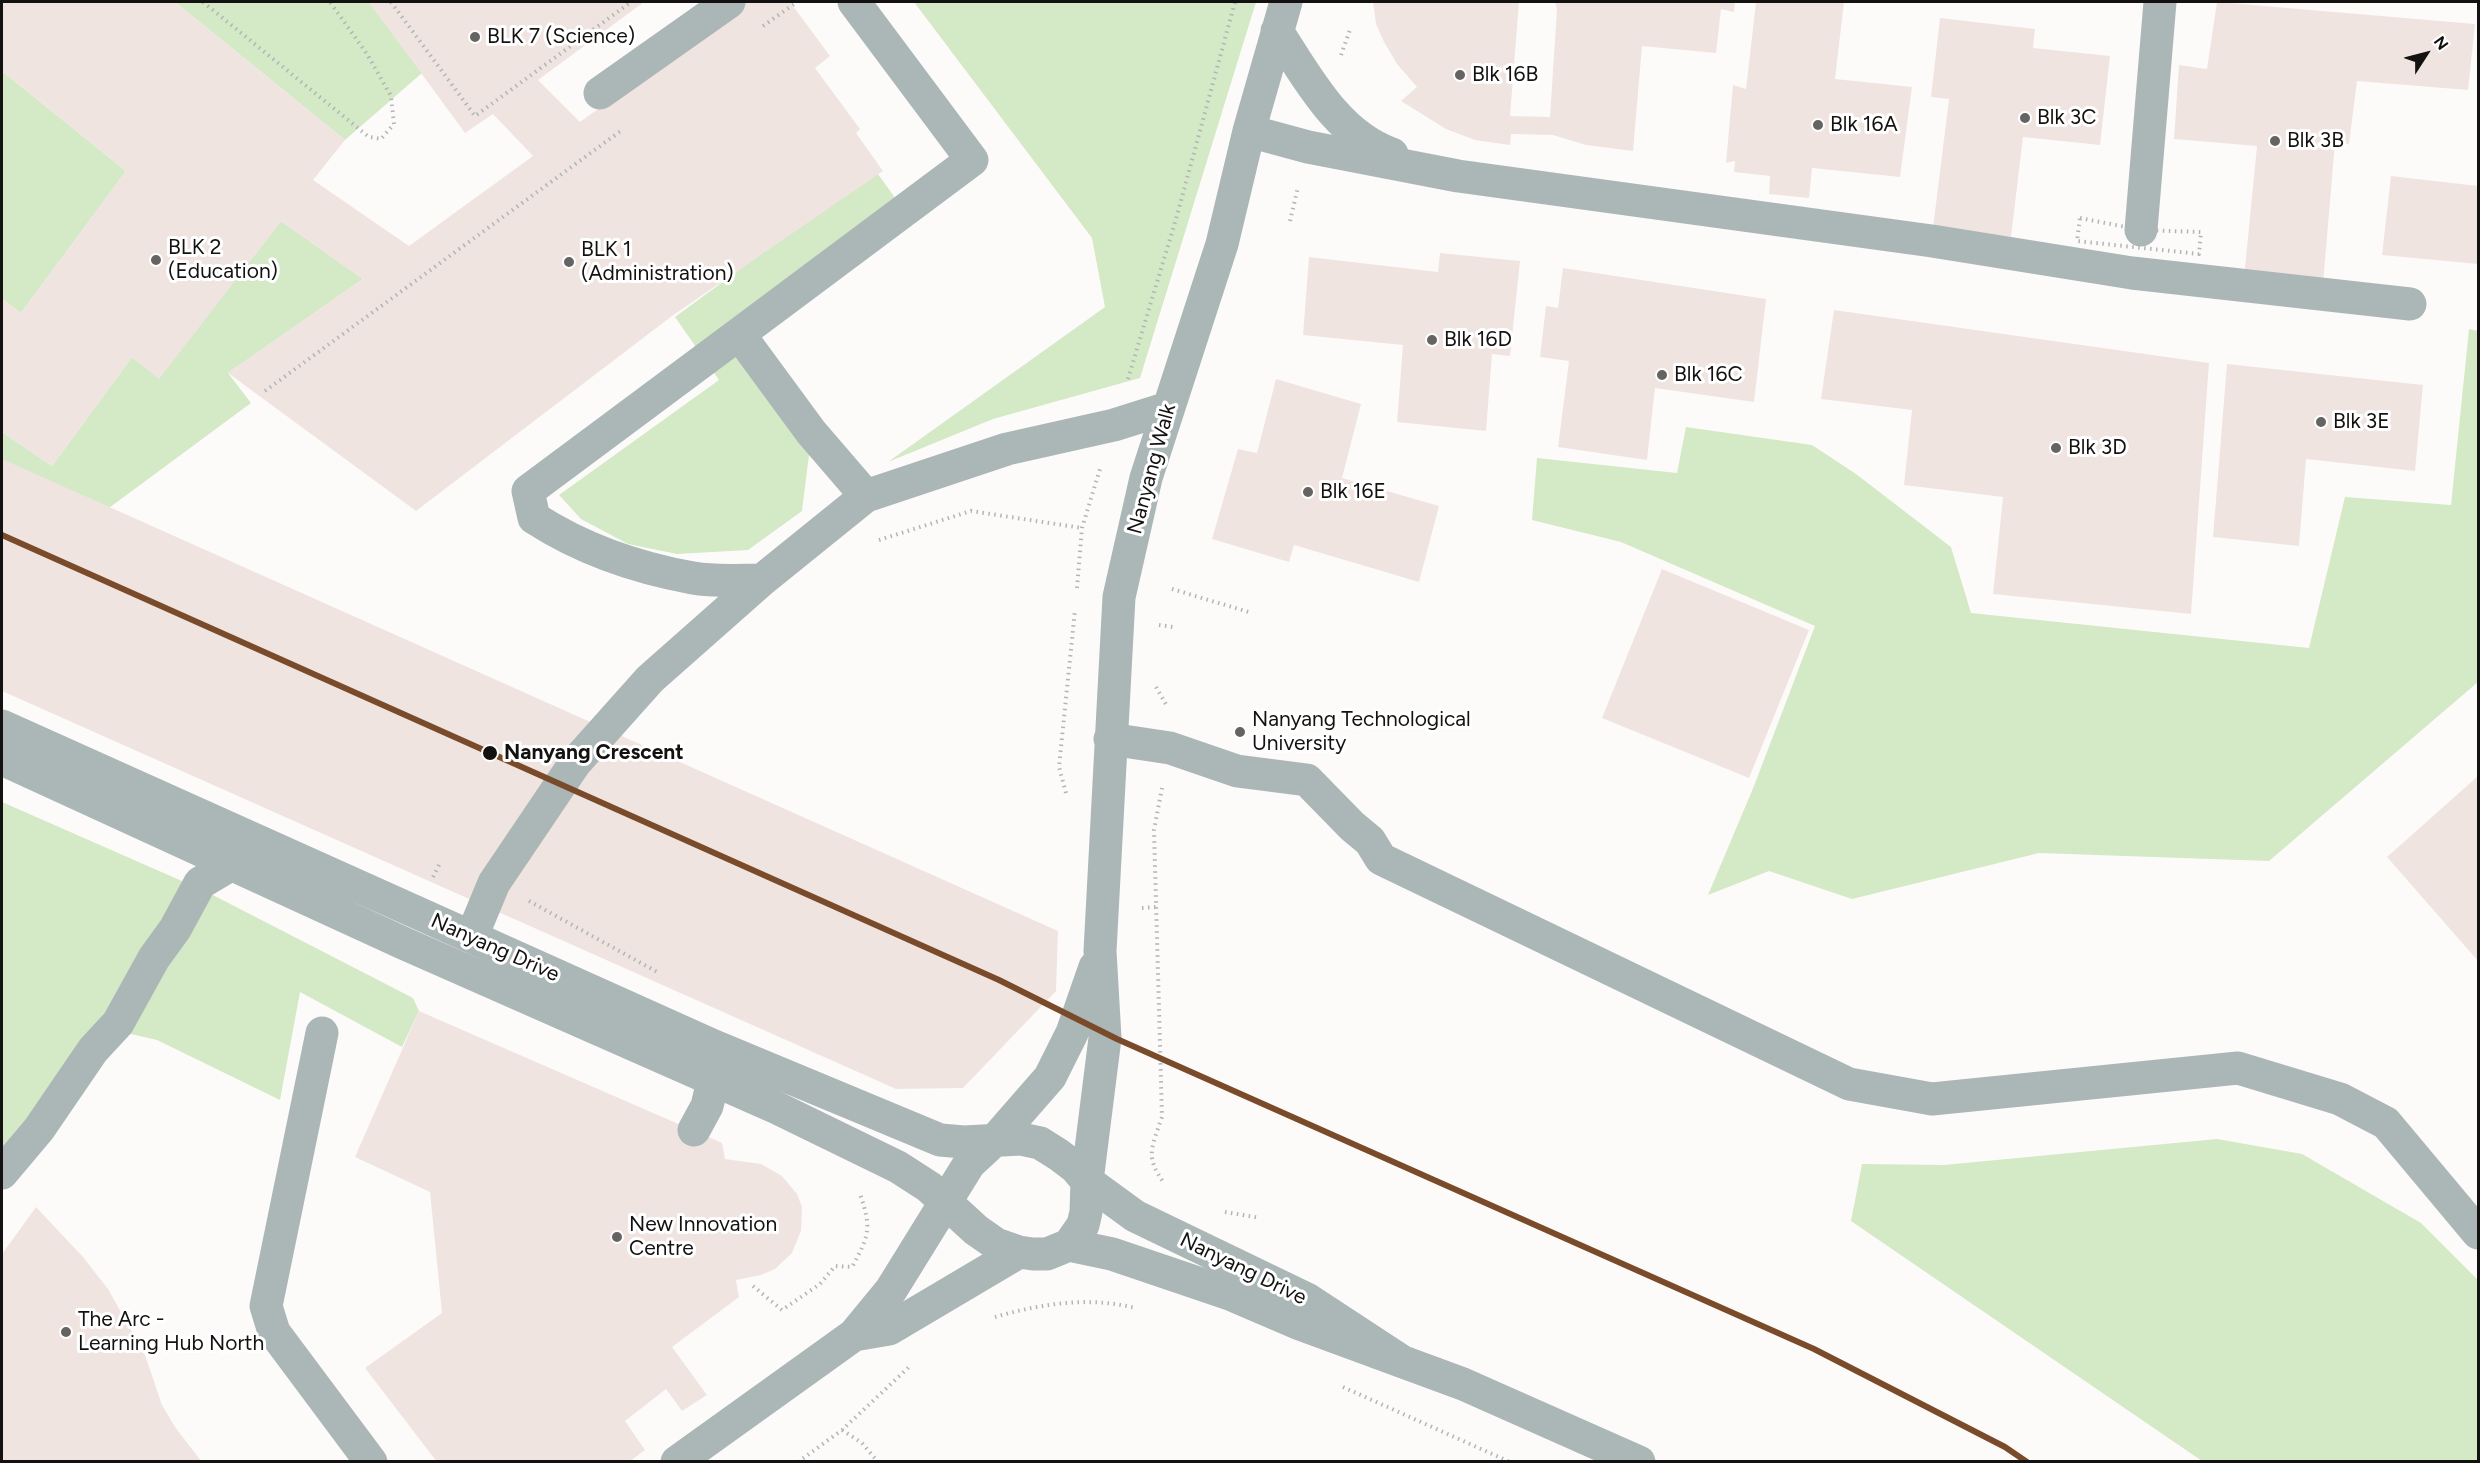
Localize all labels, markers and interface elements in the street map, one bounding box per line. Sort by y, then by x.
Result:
place label: BLK 7 (Science) [487,24,635,50]
north arrow [2396,24,2456,84]
marker: BLK 7 (Science) [468,30,482,44]
text: N [2430,33,2452,54]
place label: Blk 16B [1472,62,1538,88]
marker: Blk 16B [1453,68,1467,82]
place label: Blk 3C [2037,105,2096,131]
marker: Blk 3C [2018,111,2032,125]
place label: Blk 16A [1830,112,1898,138]
marker: Blk 16A [1811,118,1825,132]
place label: Blk 3B [2287,128,2344,154]
marker: Blk 3B [2268,134,2282,148]
place label: BLK 2 (Education) [168,235,278,285]
place label: BLK 1 (Administration) [581,237,734,287]
marker: BLK 2 (Education) [149,253,163,267]
marker: BLK 1 (Administration) [562,255,576,269]
place label: Blk 16D [1444,327,1512,353]
marker: Blk 16D [1425,333,1439,347]
place label: Blk 16C [1674,362,1743,388]
marker: Blk 16C [1655,368,1669,382]
street label: Nanyang Walk [1122,401,1182,537]
place label: Blk 3E [2333,409,2390,435]
marker: Blk 3E [2314,415,2328,429]
place label: Blk 3D [2068,435,2127,461]
marker: Blk 3D [2049,441,2063,455]
place label: Blk 16E [1320,479,1386,505]
marker: Blk 16E [1301,485,1315,499]
place label: Nanyang Technological University [1252,707,1471,757]
marker: Nanyang Technological University [1233,725,1247,739]
place label: Nanyang Crescent [504,740,684,766]
marker: Nanyang Crescent [481,744,499,762]
street label: Nanyang Drive [427,908,563,988]
place label: New Innovation Centre [629,1212,777,1262]
street label: Nanyang Drive [1176,1227,1310,1311]
marker: New Innovation Centre [610,1230,624,1244]
place label: The Arc - Learning Hub North [78,1307,264,1357]
marker: The Arc - Learning Hub North [59,1325,73,1339]

